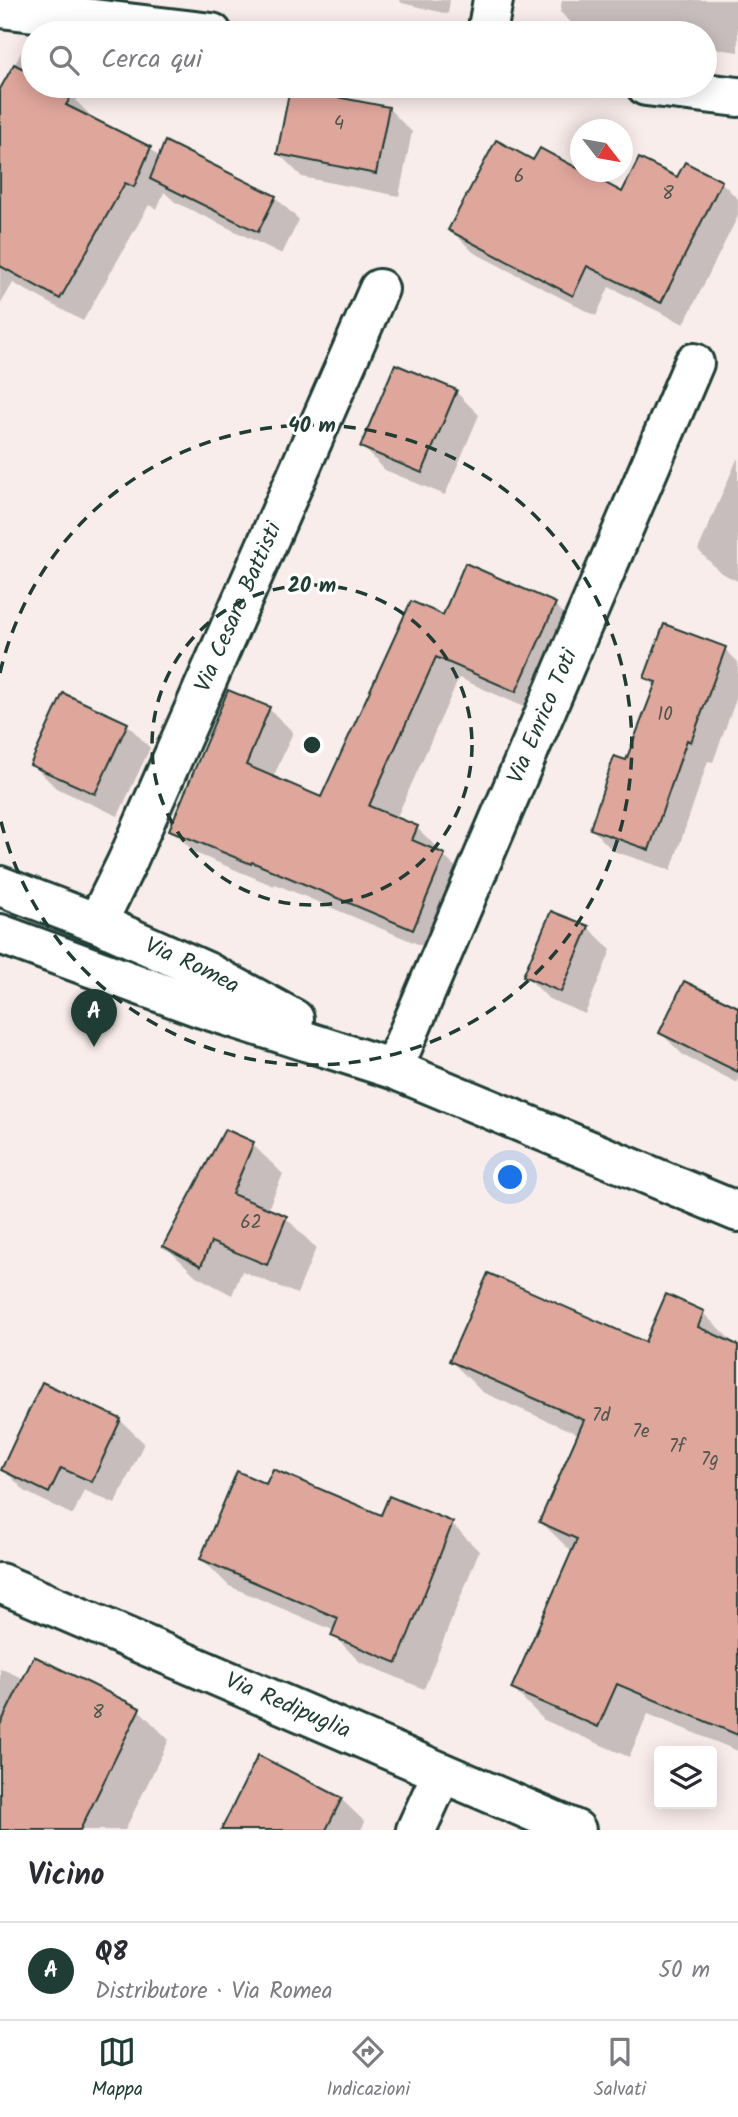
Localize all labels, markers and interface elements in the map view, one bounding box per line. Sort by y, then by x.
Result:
search box [21,21,717,98]
text: Cerca qui [101,39,202,81]
icon: search [45,41,83,79]
house number: 4 [334,109,344,139]
north arrow [570,119,633,182]
house number: 6 [514,162,524,192]
house number: 8 [662,179,674,209]
text: 40 m [288,410,336,443]
street label: Via Cesare Battisti [186,515,293,698]
text: 20 m [288,570,336,603]
street label: Via Enrico Toti [498,642,589,790]
house number: 10 [657,700,673,730]
centre of rings [300,733,324,757]
street label: Via Romea [139,928,246,1004]
pin: A [71,989,117,1047]
your location [493,1160,527,1194]
house number: 62 [240,1208,262,1238]
house number: 7d [592,1401,611,1431]
house number: 7e [632,1417,650,1447]
house number: 7f [669,1432,687,1462]
house number: 7g [701,1445,719,1475]
street label: Via Redipuglia [219,1664,356,1749]
house number: 8 [92,1698,104,1728]
map controls [654,1746,717,1809]
button: layers [654,1746,717,1809]
text: Vicino [28,1852,105,1900]
text: Q8 [95,1932,127,1974]
text: A [44,1953,58,1989]
text: 50 m [659,1953,710,1989]
text: Distributore · Via Romea [95,1974,332,2010]
tab: Mappa [92,2033,143,2105]
tab: Indicazioni [326,2033,410,2105]
tab: Salvati [594,2033,646,2105]

